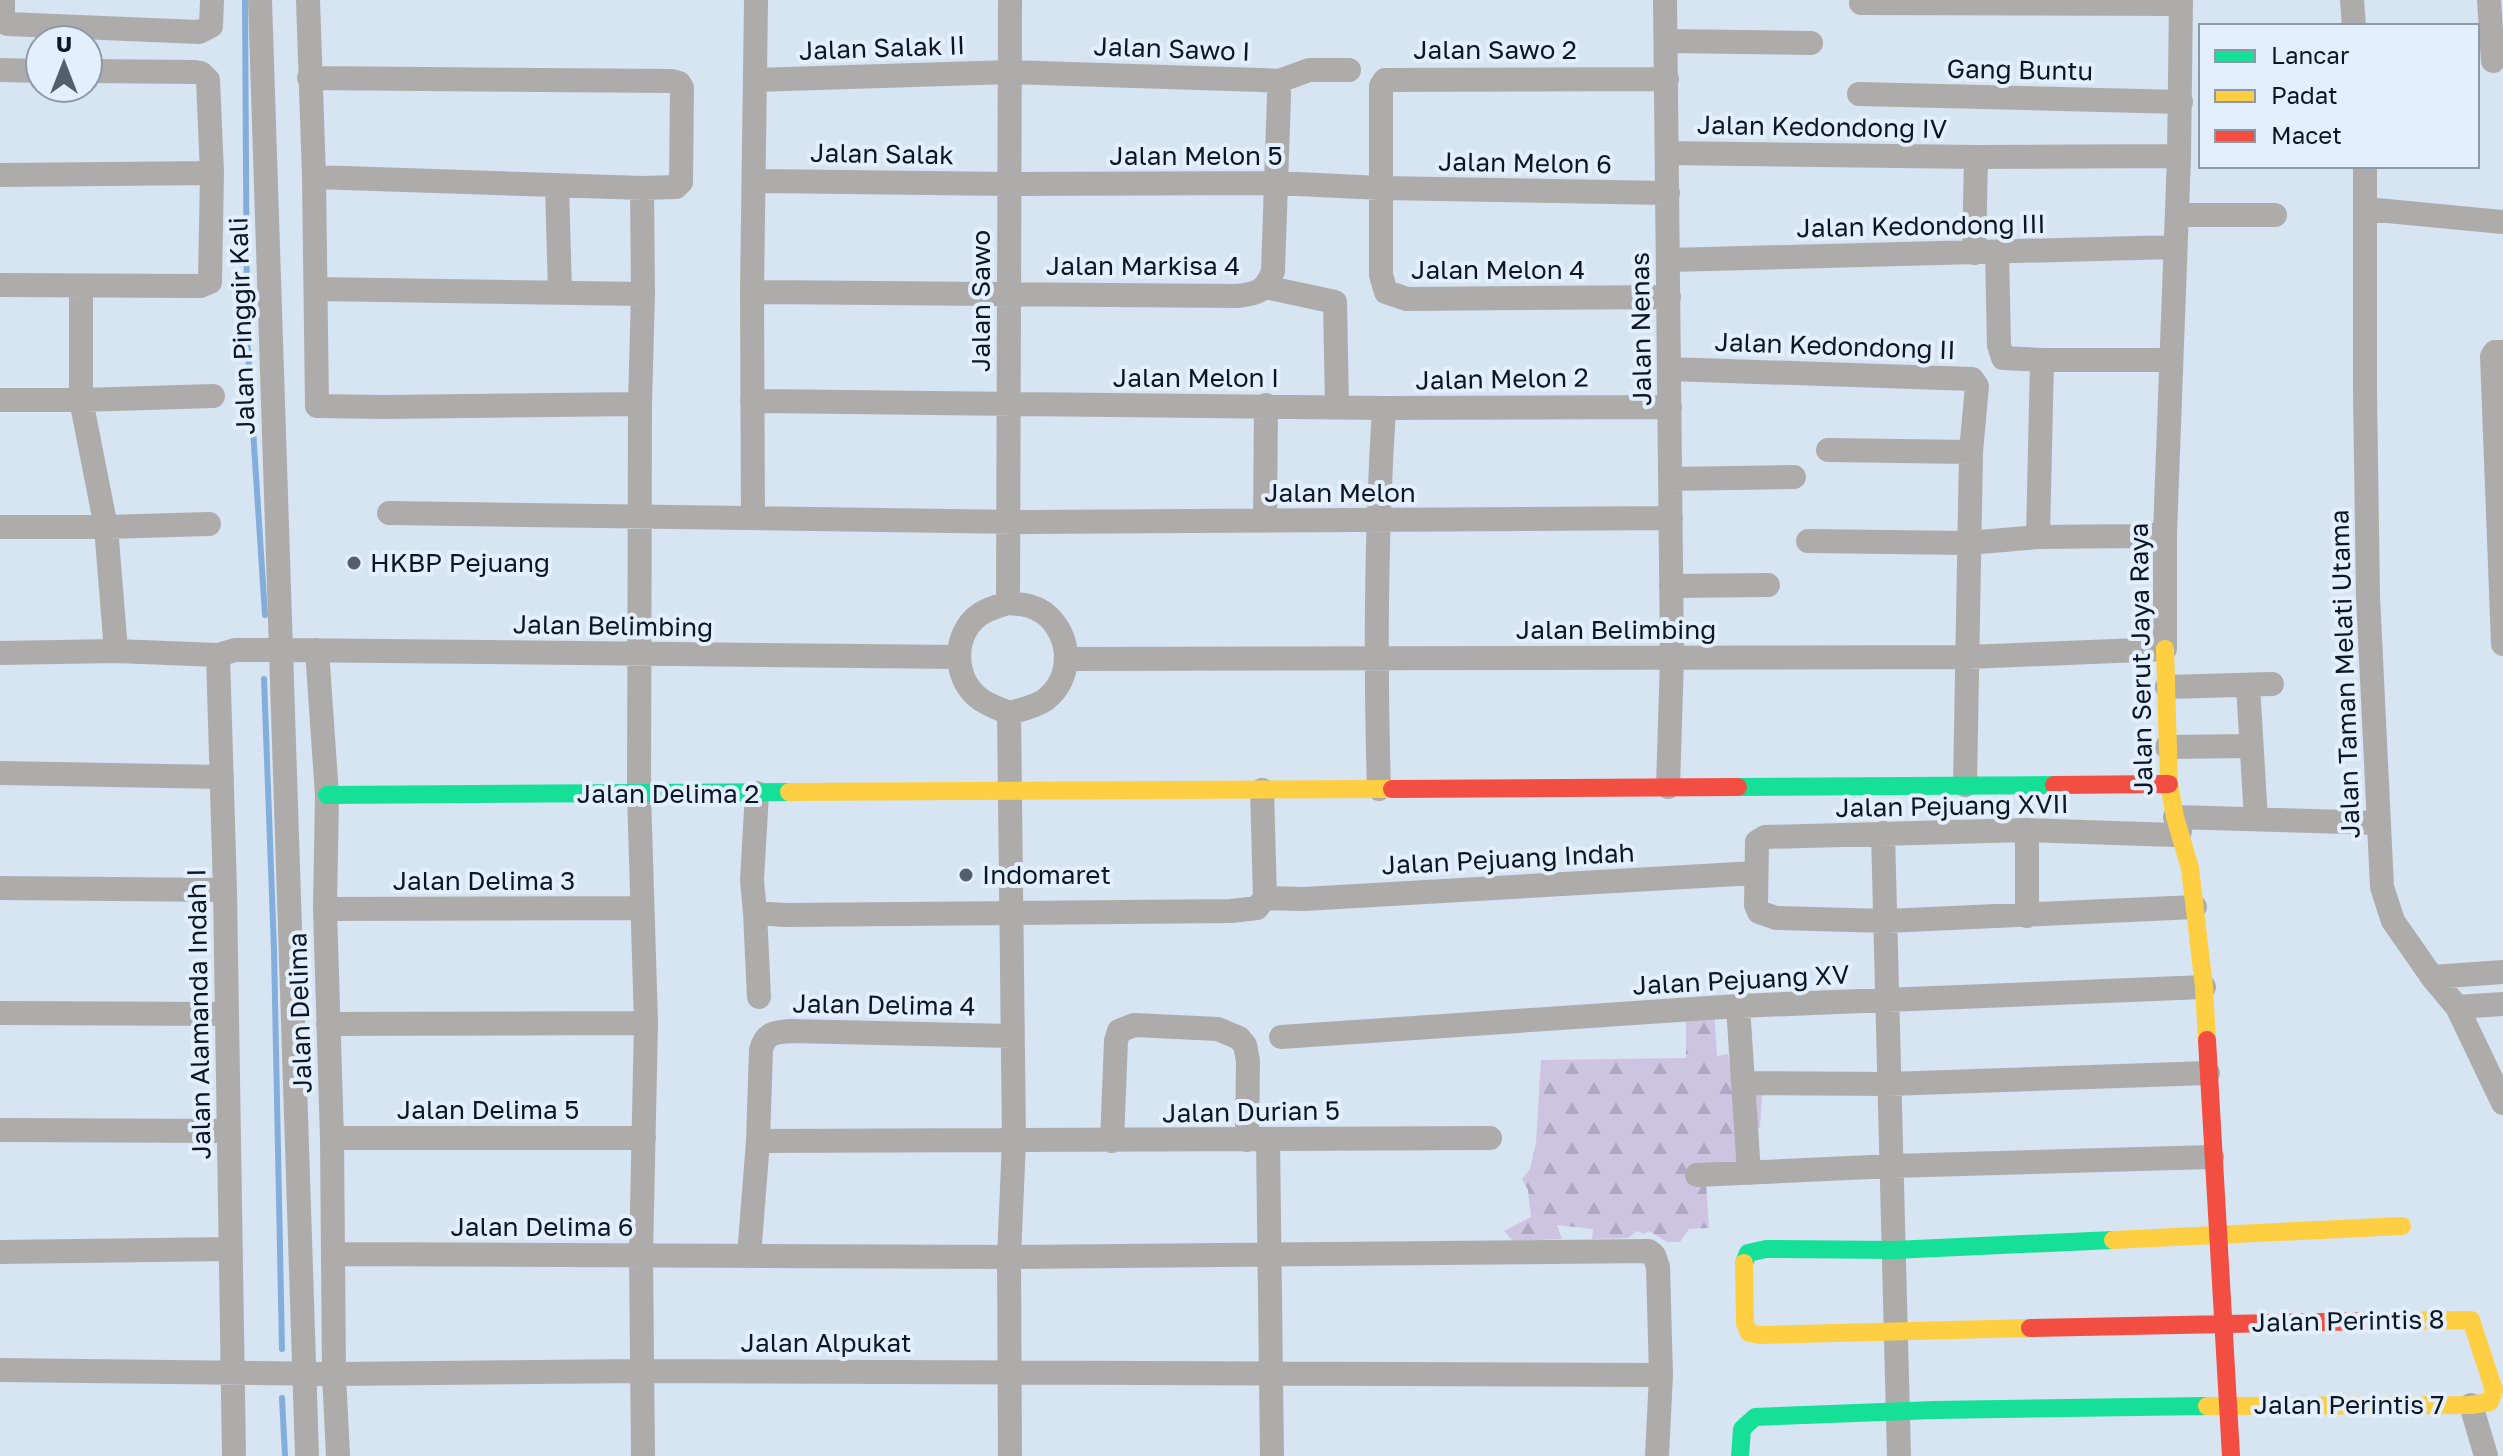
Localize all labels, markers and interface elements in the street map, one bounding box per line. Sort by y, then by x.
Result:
north arrow [24,24,104,104]
legend [2199,24,2479,168]
street label: Jalan Salak II [798,29,966,66]
text: U [56,30,72,57]
street label: Jalan Sawo I [1093,30,1251,67]
street label: Jalan Sawo 2 [1413,34,1577,65]
text: Lancar [2271,40,2349,69]
street label: Gang Buntu [1946,53,2094,86]
text: Padat [2271,80,2338,109]
street label: Jalan Kedondong IV [1697,109,1947,144]
text: Macet [2271,120,2342,149]
street label: Jalan Salak [810,137,954,170]
street label: Jalan Melon 5 [1109,140,1283,171]
street label: Jalan Melon 6 [1438,145,1612,180]
street label: Jalan Kedondong III [1796,208,2046,243]
street label: Jalan Pinggir Kali [222,217,261,435]
street label: Jalan Sawo [965,230,996,372]
street label: Jalan Markisa 4 [1046,250,1240,281]
street label: Jalan Nenas [1624,252,1657,406]
street label: Jalan Melon 4 [1411,254,1585,285]
street label: Jalan Kedondong II [1714,326,1956,365]
street label: Jalan Melon 2 [1415,361,1589,396]
street label: Jalan Melon I [1113,362,1279,393]
street label: Jalan Melon [1264,477,1416,508]
street label: Jalan Taman Melati Utama [2323,509,2366,839]
street label: Jalan Serut Jaya Raya [2123,522,2158,796]
place label: HKBP Pejuang [370,547,550,578]
marker: HKBP Pejuang [345,554,363,572]
street label: Jalan Belimbing [513,608,713,643]
street label: Jalan Belimbing [1516,614,1716,645]
street label: Jalan Delima 2 [577,778,759,809]
street label: Jalan Pejuang XVII [1835,788,2069,823]
street label: Jalan Pejuang Indah [1381,836,1635,881]
place label: Indomaret [982,859,1111,890]
street label: Jalan Delima 3 [393,865,575,896]
marker: Indomaret [957,866,975,884]
street label: Jalan Alamanda Indah I [180,868,217,1160]
street label: Jalan Delima [281,932,318,1094]
street label: Jalan Pejuang XV [1632,958,1850,1001]
street label: Jalan Delima 4 [792,987,976,1022]
street label: Jalan Delima 5 [397,1094,579,1125]
street label: Jalan Durian 5 [1162,1094,1340,1129]
street label: Jalan Delima 6 [450,1211,634,1242]
street label: Jalan Perintis 8 [2251,1303,2445,1338]
street label: Jalan Alpukat [741,1327,911,1358]
street label: Jalan Perintis 7 [2254,1389,2444,1420]

